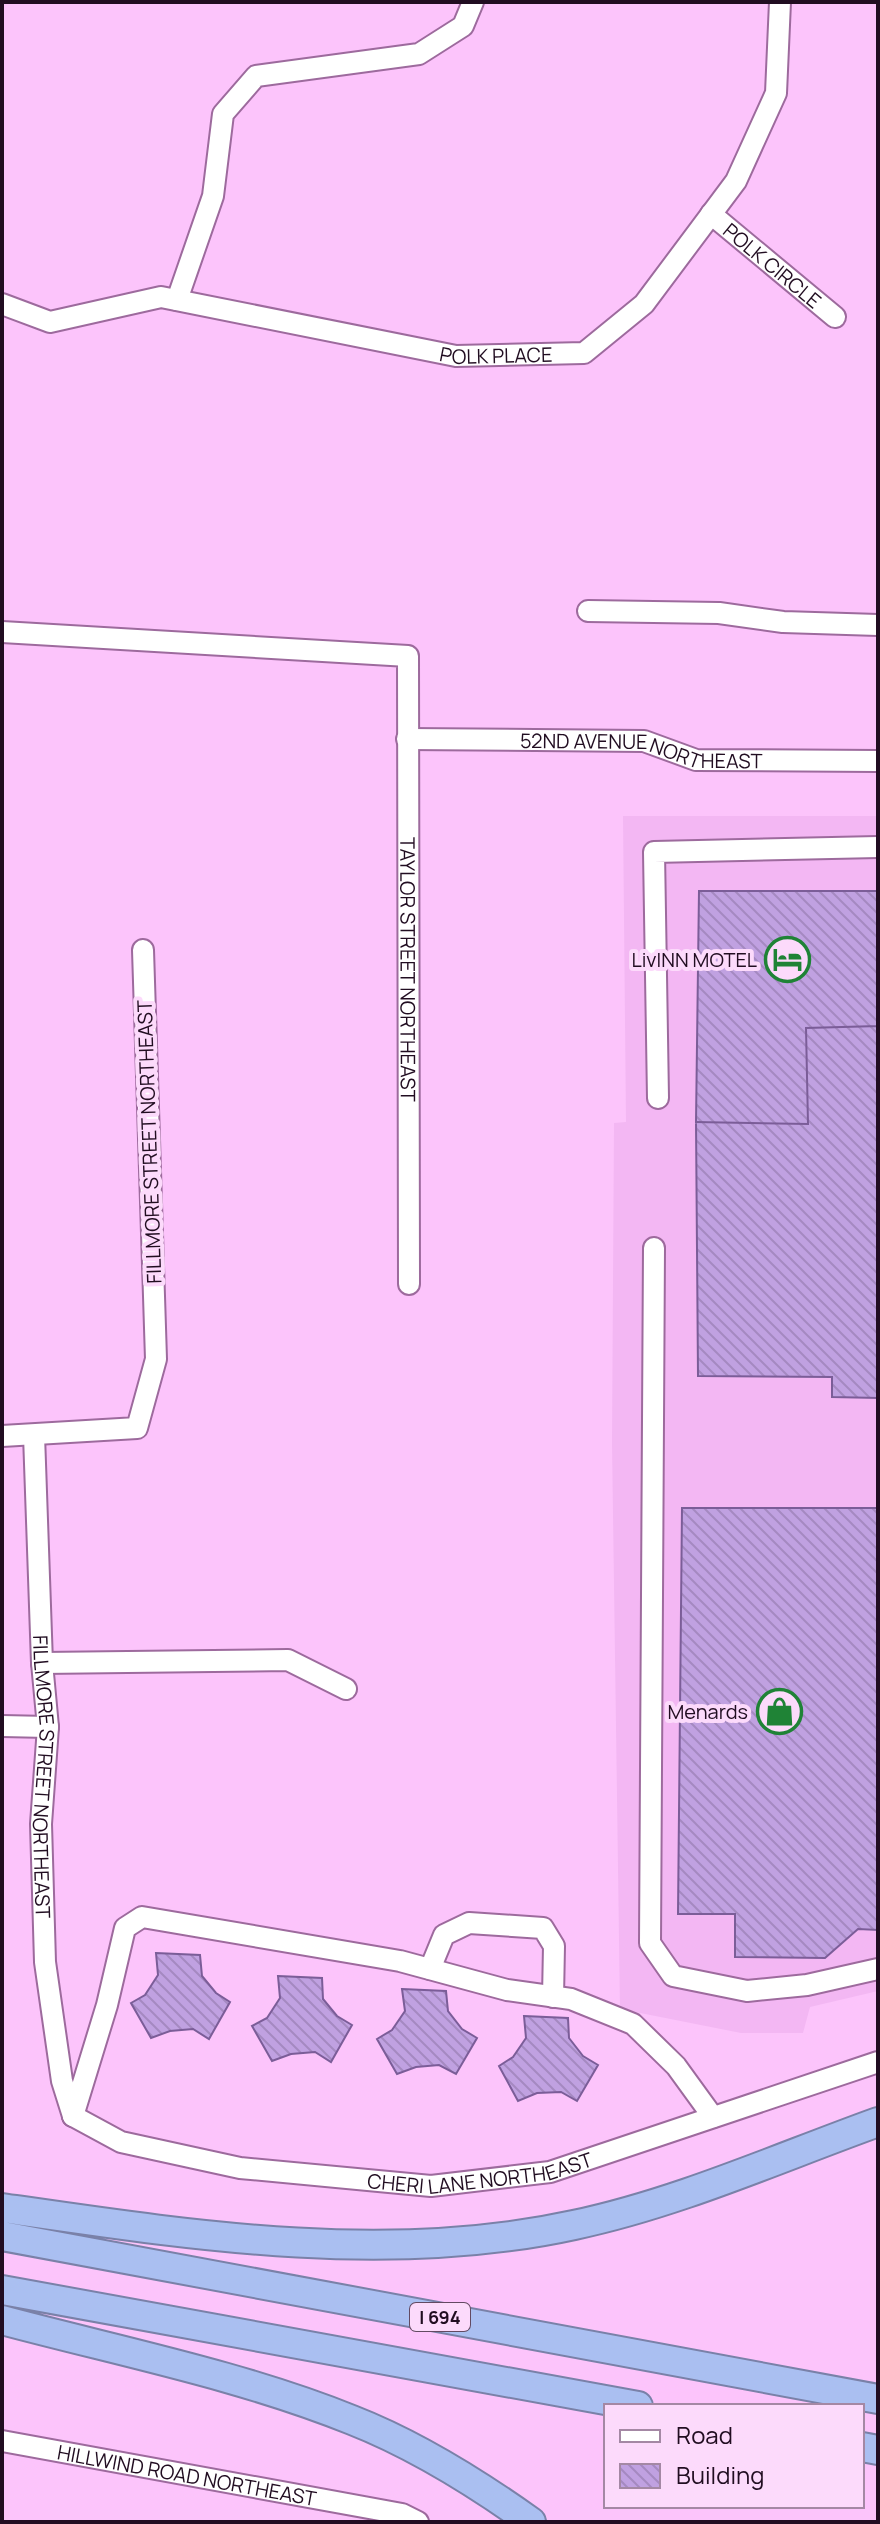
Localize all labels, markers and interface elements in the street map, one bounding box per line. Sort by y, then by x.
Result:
street label: POLK CIRCLE [718,217,827,314]
street label: POLK PLACE [437,340,553,370]
street label: 52ND AVENUE NORTHEAST [520,726,763,774]
street label: TAYLOR STREET NORTHEAST [395,837,422,1102]
hotel icon: LivINN MOTEL [764,935,812,983]
place label: LivINN MOTEL [631,946,757,973]
street label: FILLMORE STREET NORTHEAST [131,1000,167,1284]
street label: FILLMORE STREET NORTHEAST [27,1634,62,1919]
shop icon: Menards [755,1687,803,1735]
place label: Menards [667,1698,748,1725]
street label: CHERI LANE NORTHEAST [366,2145,596,2200]
road number: I 694 [410,2303,470,2331]
legend [604,2404,864,2508]
text: Road [676,2418,733,2451]
street label: HILLWIND ROAD NORTHEAST [55,2438,319,2512]
text: Building [676,2458,764,2491]

